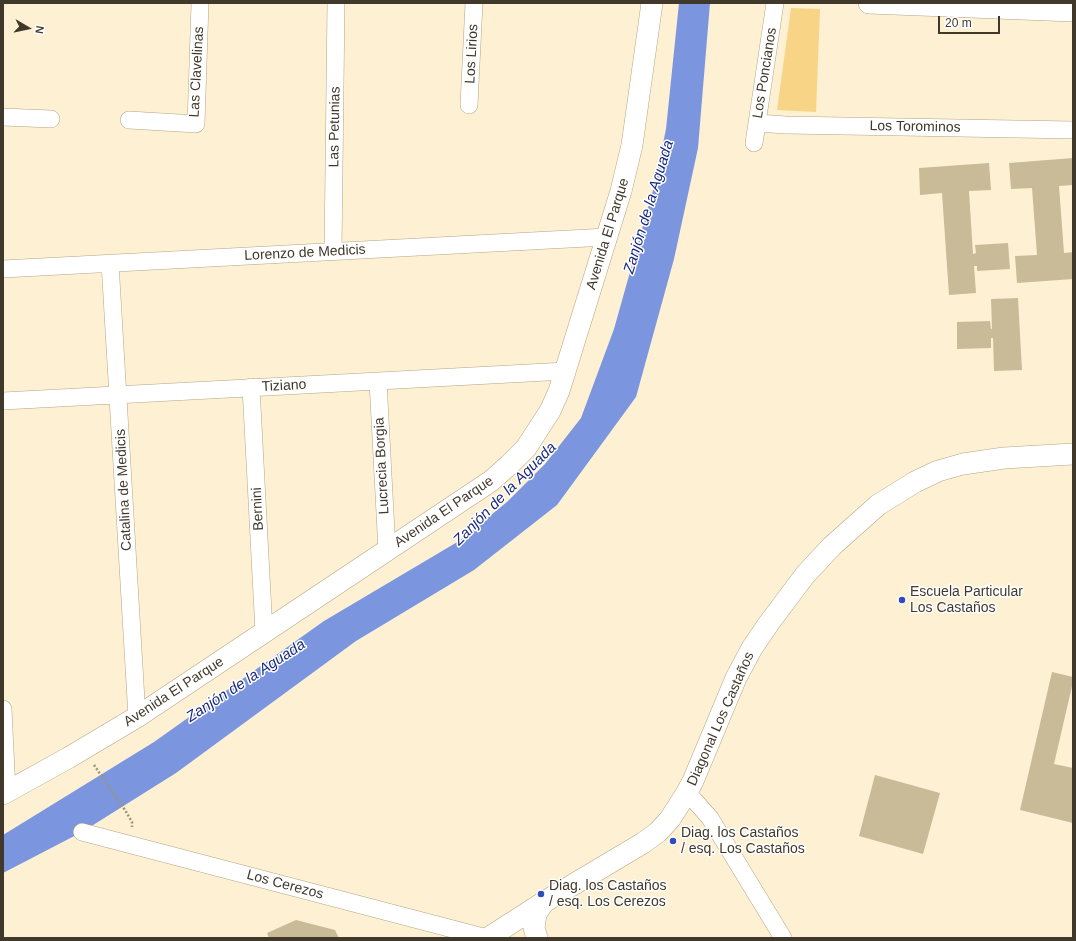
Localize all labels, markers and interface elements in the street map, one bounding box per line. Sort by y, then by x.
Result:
north arrow [8,8,48,48]
scale bar [940,8,1002,34]
text: 20 m [945,16,972,30]
street label: Los Lirios [462,24,482,84]
text: N [33,25,46,35]
street label: Las Clavelinas [186,26,208,118]
street label: Los Poncianos [750,26,780,120]
street label: Las Petunias [326,86,344,168]
street label: Los Torominos [869,118,961,136]
water label: Zanjón de la Aguada [620,138,678,276]
street label: Avenida El Parque [583,176,633,292]
street label: Lorenzo de Medicis [244,241,366,265]
street label: Tiziano [261,376,307,396]
street label: Lucrecia Borgia [371,417,393,515]
street label: Catalina de Medicis [112,429,136,551]
water label: Zanjón de la Aguada [450,439,560,549]
street label: Avenida El Parque [391,473,497,551]
street label: Bernini [248,487,268,531]
place label: Escuela Particular Los Castaños [910,584,1023,616]
marker: Escuela Particular Los Castaños [897,595,907,605]
water label: Zanjón de la Aguada [183,636,309,726]
street label: Diagonal Los Castaños [684,649,758,789]
street label: Avenida El Parque [121,653,227,731]
place label: Diag. los Castaños / esq. Los Castaños [681,825,805,858]
marker: Diag. los Castaños / esq. Los Castaños [668,836,678,846]
street label: Los Cerezos [245,867,325,903]
place label: Diag. los Castaños / esq. Los Cerezos [549,878,667,910]
marker: Diag. los Castaños / esq. Los Cerezos [536,889,546,899]

